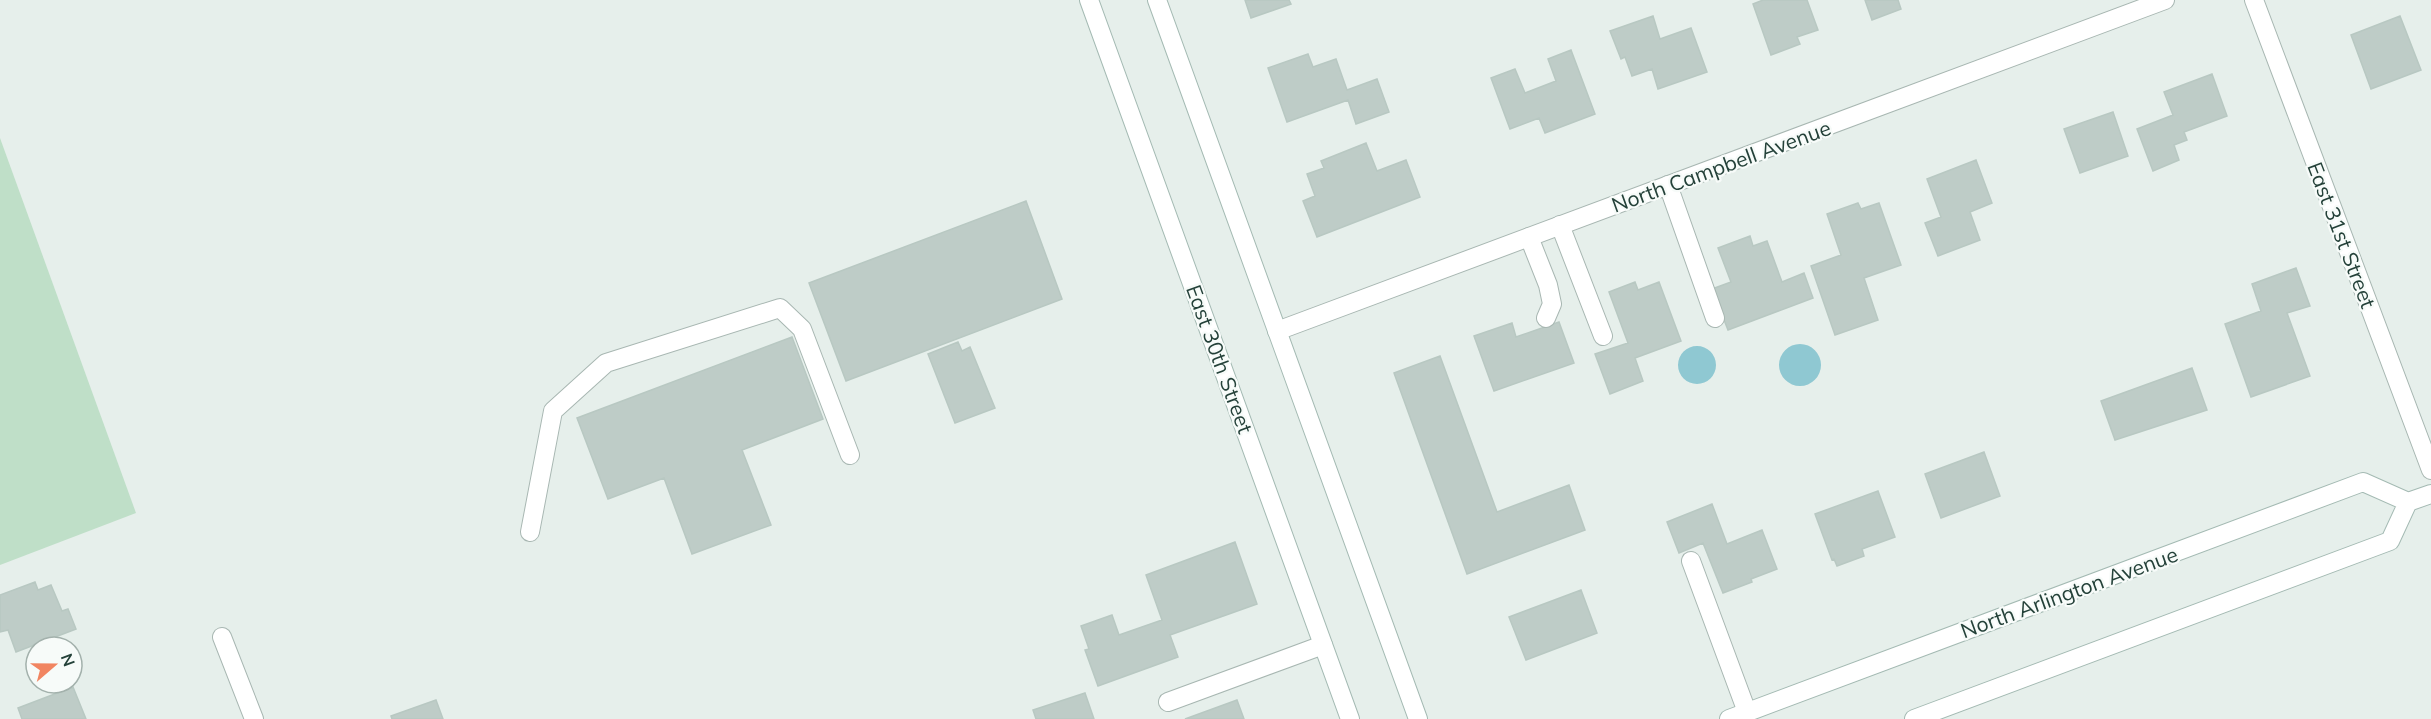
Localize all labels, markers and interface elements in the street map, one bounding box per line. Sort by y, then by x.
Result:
street label: North Campbell Avenue [1608,114,1834,218]
street label: East 31st Street [2302,158,2382,312]
street label: East 30th Street [1181,281,1259,437]
street label: North Arlington Avenue [1957,541,2181,643]
north arrow [24,635,84,695]
text: N [57,651,80,669]

